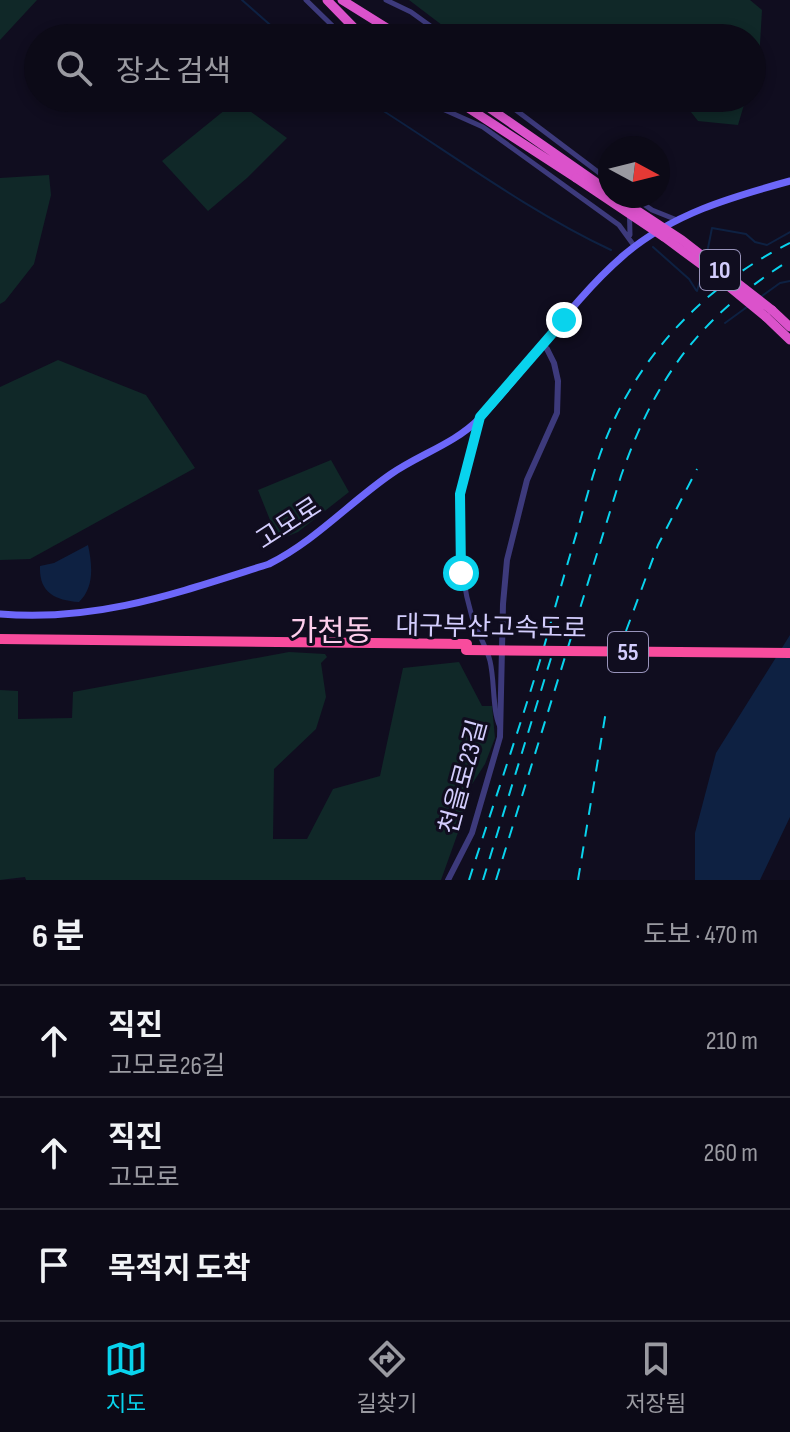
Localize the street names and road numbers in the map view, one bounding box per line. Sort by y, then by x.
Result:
road number: 10 [700,250,740,290]
street label: 고모로 [250,491,328,557]
street label: 대구부산고속도로 [395,611,587,645]
road number: 55 [608,632,648,672]
street label: 천을로23길 [434,716,494,838]

